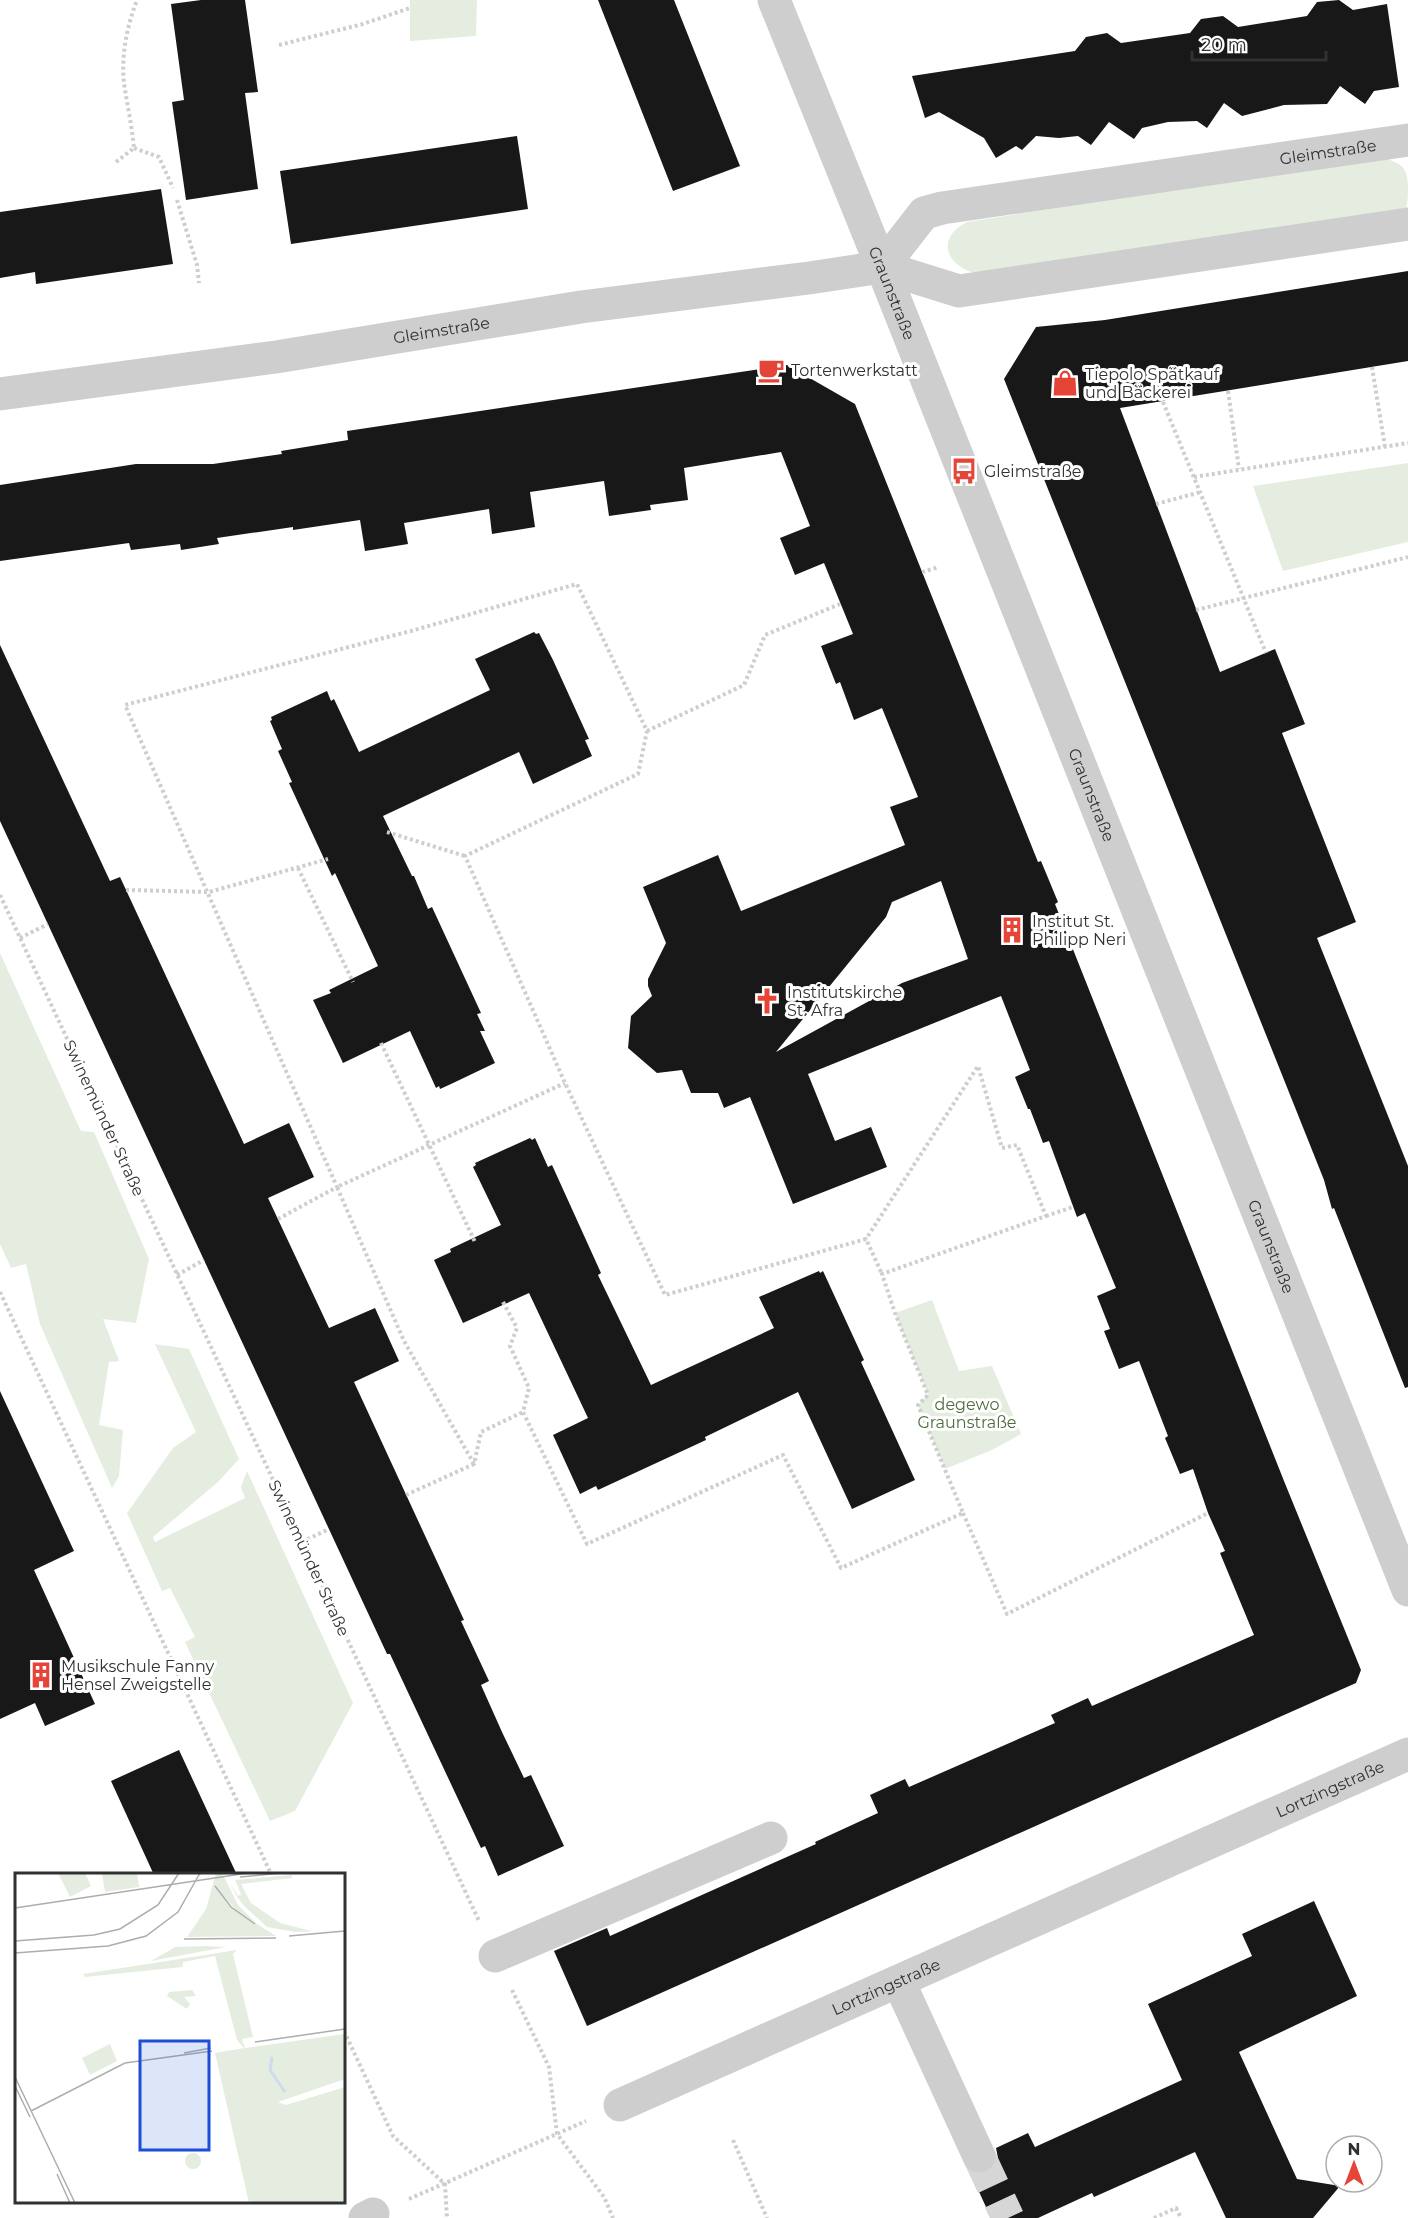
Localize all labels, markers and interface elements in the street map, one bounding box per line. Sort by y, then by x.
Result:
scale bar [1192,24,1326,62]
text: 20 m [1201,34,1247,56]
street label: Gleimstraße [1278,135,1377,168]
street label: Graunstraße [865,243,919,343]
street label: Gleimstraße [392,313,491,347]
cafe icon: Tortenwerkstatt [756,355,786,385]
place label: Tortenwerkstatt [791,361,918,380]
place label: Tiepolo Spätkauf und Bäckerei [1085,365,1220,402]
shop icon: Tiepolo Spätkauf und Bäckerei [1050,368,1080,398]
bus stop icon: Gleimstraße [949,456,979,486]
place label: Gleimstraße [984,462,1081,481]
street label: Graunstraße [1065,745,1119,844]
place label: Institut St. Philipp Neri [1032,912,1126,949]
building icon: Institut St. Philipp Neri [997,915,1027,945]
place label: Institutskirche St. Afra [787,983,902,1020]
church icon: Institutskirche St. Afra [752,986,782,1016]
street label: Swinemünder Straße [59,1037,149,1199]
street label: Graunstraße [1244,1197,1299,1296]
park label: degewo Graunstraße [917,1395,1017,1432]
street label: Swinemünder Straße [264,1477,354,1639]
place label: Musikschule Fanny Hensel Zweigstelle [61,1657,214,1694]
building icon: Musikschule Fanny Hensel Zweigstelle [26,1660,56,1690]
street label: Lortzingstraße [1273,1756,1387,1821]
inset map [15,1873,345,2203]
street label: Lortzingstraße [829,1954,943,2019]
north arrow [1324,2134,1384,2194]
text: N [1348,2140,1360,2159]

